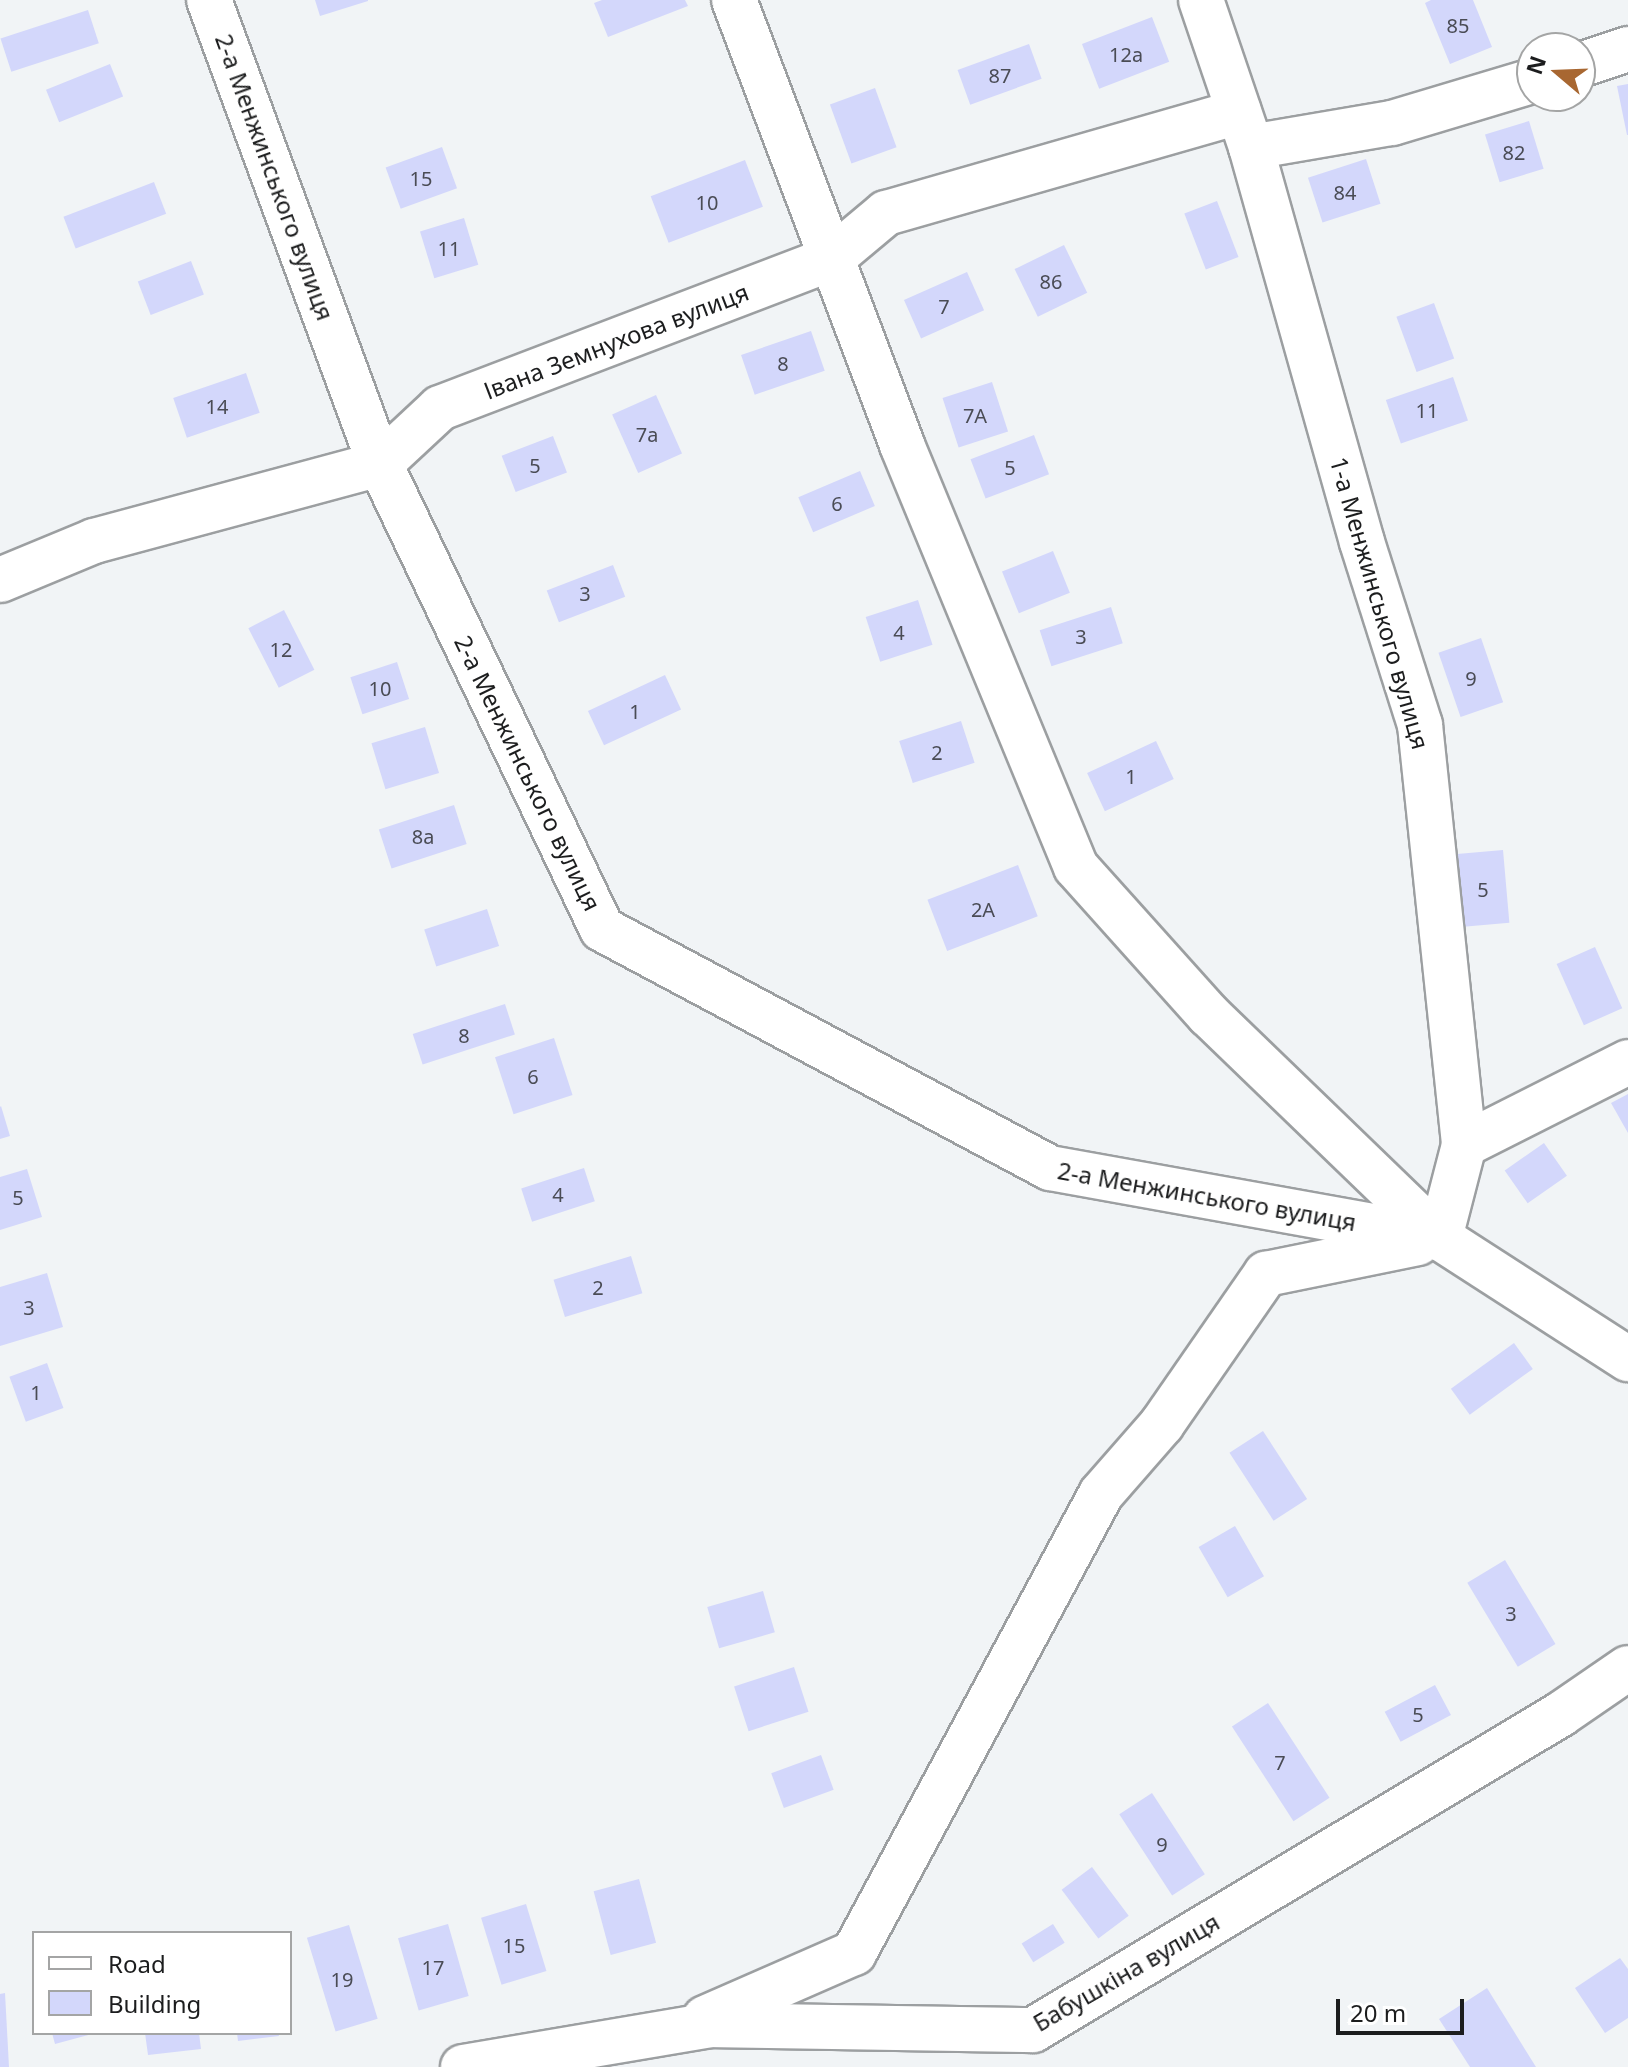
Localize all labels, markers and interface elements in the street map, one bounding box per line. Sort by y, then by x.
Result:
house number: 85 [1447,13,1469,37]
street label: 2-а Менжинського вулиця [210,30,340,324]
north arrow [1516,32,1596,112]
house number: 12а [1109,42,1143,66]
text: N [1518,52,1552,78]
house number: 87 [989,63,1011,87]
house number: 82 [1503,140,1525,164]
house number: 15 [410,166,432,190]
house number: 84 [1334,180,1356,204]
house number: 10 [696,190,718,214]
house number: 11 [438,236,460,260]
house number: 86 [1040,269,1062,293]
street label: Івана Земнухова вулиця [479,277,753,405]
house number: 7 [938,294,950,318]
house number: 8 [777,351,789,375]
house number: 14 [206,394,228,418]
house number: 11 [1416,398,1438,422]
house number: 7А [963,403,987,427]
house number: 7а [636,422,658,446]
house number: 5 [529,453,541,477]
street label: 1-а Менжинського вулиця [1324,454,1436,752]
house number: 5 [1004,455,1016,479]
house number: 6 [831,491,843,515]
house number: 3 [579,581,591,605]
house number: 4 [893,620,905,644]
house number: 3 [1075,624,1087,648]
street label: 2-а Менжинського вулиця [449,631,607,915]
house number: 12 [270,637,292,661]
house number: 9 [1465,666,1477,690]
house number: 10 [369,676,391,700]
house number: 1 [629,699,641,723]
house number: 2 [931,740,943,764]
house number: 1 [1125,764,1137,788]
house number: 8а [412,824,434,848]
house number: 5 [1477,877,1489,901]
house number: 2А [971,897,995,921]
house number: 8 [458,1023,470,1047]
house number: 6 [527,1064,539,1088]
street label: 2-а Менжинського вулиця [1055,1156,1359,1236]
house number: 4 [552,1182,564,1206]
house number: 5 [12,1185,24,1209]
house number: 2 [592,1275,604,1299]
house number: 3 [23,1295,35,1319]
house number: 1 [30,1380,42,1404]
house number: 3 [1505,1601,1517,1625]
house number: 5 [1412,1702,1424,1726]
house number: 7 [1274,1750,1286,1774]
house number: 9 [1156,1832,1168,1856]
street label: Бабушкіна вулиця [1028,1907,1224,2037]
legend [32,1931,292,2035]
house number: 15 [503,1933,525,1957]
text: Road [108,1947,166,1980]
house number: 17 [422,1955,444,1979]
house number: 19 [331,1967,353,1991]
scale bar [1340,1983,1468,2033]
text: Building [108,1987,201,2020]
text: 20 m [1350,1996,1406,2029]

